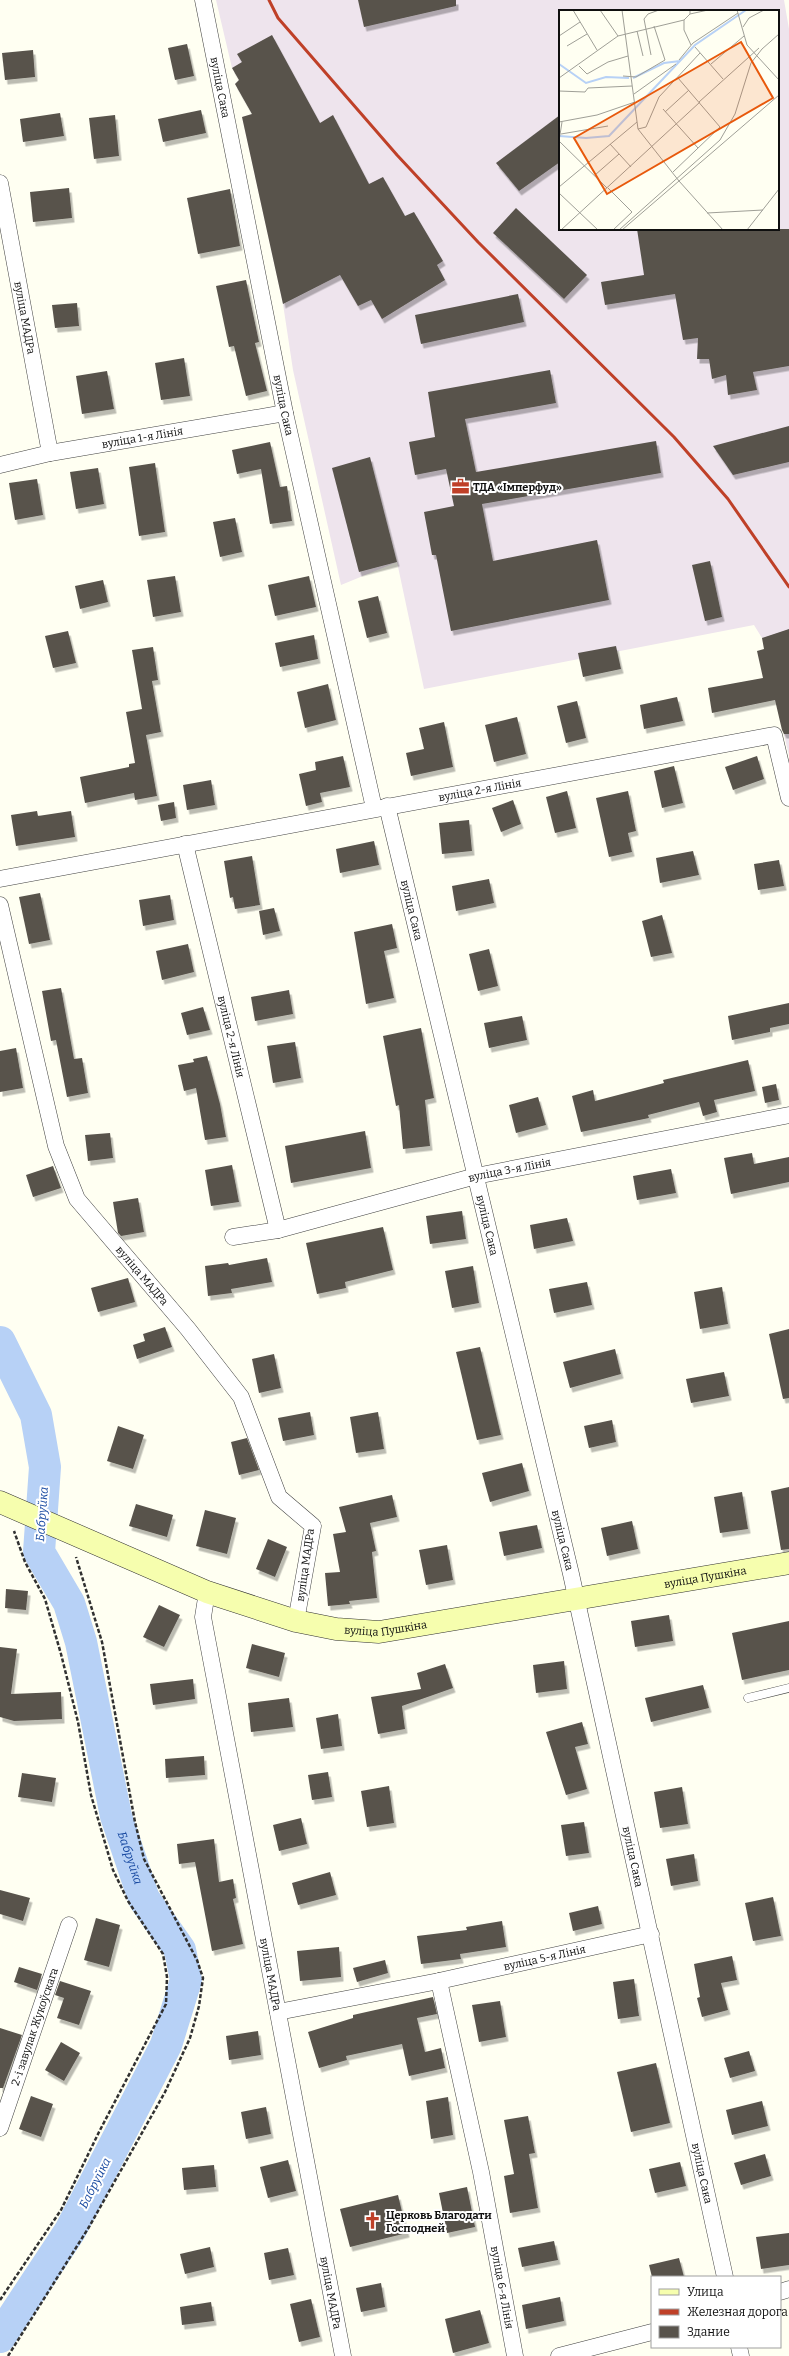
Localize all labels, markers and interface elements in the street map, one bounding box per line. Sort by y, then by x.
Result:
inset map [559,10,779,230]
street label: вуліца Сака [207,56,232,119]
street label: вуліца МАДРа [11,280,38,355]
street label: вуліца Сака [271,374,296,437]
street label: вуліца 1-я Лінія [101,424,184,451]
office icon: ТДА «Імперфуд» [450,477,470,497]
place label: ТДА «Імперфуд» [473,481,562,494]
street label: вуліца 2-я Лінія [438,776,522,804]
street label: вуліца Сака [398,879,425,942]
street label: вуліца 2-я Лінія [215,994,247,1079]
street label: вуліца 3-я Лінія [467,1156,552,1185]
street label: вуліца Сака [473,1194,500,1257]
street label: вуліца МАДРа [113,1244,171,1308]
water label: Бабруйка [33,1486,51,1542]
street label: вуліца Сака [549,1509,576,1572]
street label: вуліца МАДРа [294,1528,317,1602]
street label: вуліца Пушкіна [663,1564,747,1591]
street label: вуліца Пушкіна [344,1618,428,1639]
street label: вуліца Сака [619,1825,645,1888]
water label: Бабруйка [115,1830,146,1886]
street label: вуліца МАДРа [257,1937,283,2012]
street label: вуліца 5-я Лінія [502,1943,587,1973]
street label: 2-і завулак Жукоўскага [9,1966,61,2087]
street label: вуліца Сака [689,2142,715,2205]
water label: Бабруйка [76,2155,114,2211]
place label: Церковь Благодати Господней [386,2209,492,2235]
church icon: Церковь Благодати Господней [363,2211,383,2231]
street label: вуліца 6-я Лінія [488,2245,516,2330]
street label: вуліца МАДРа [317,2255,344,2330]
legend [651,2276,781,2348]
text: Улица [687,2285,724,2299]
text: Железная дорога [687,2305,788,2319]
text: Здание [687,2325,730,2339]

